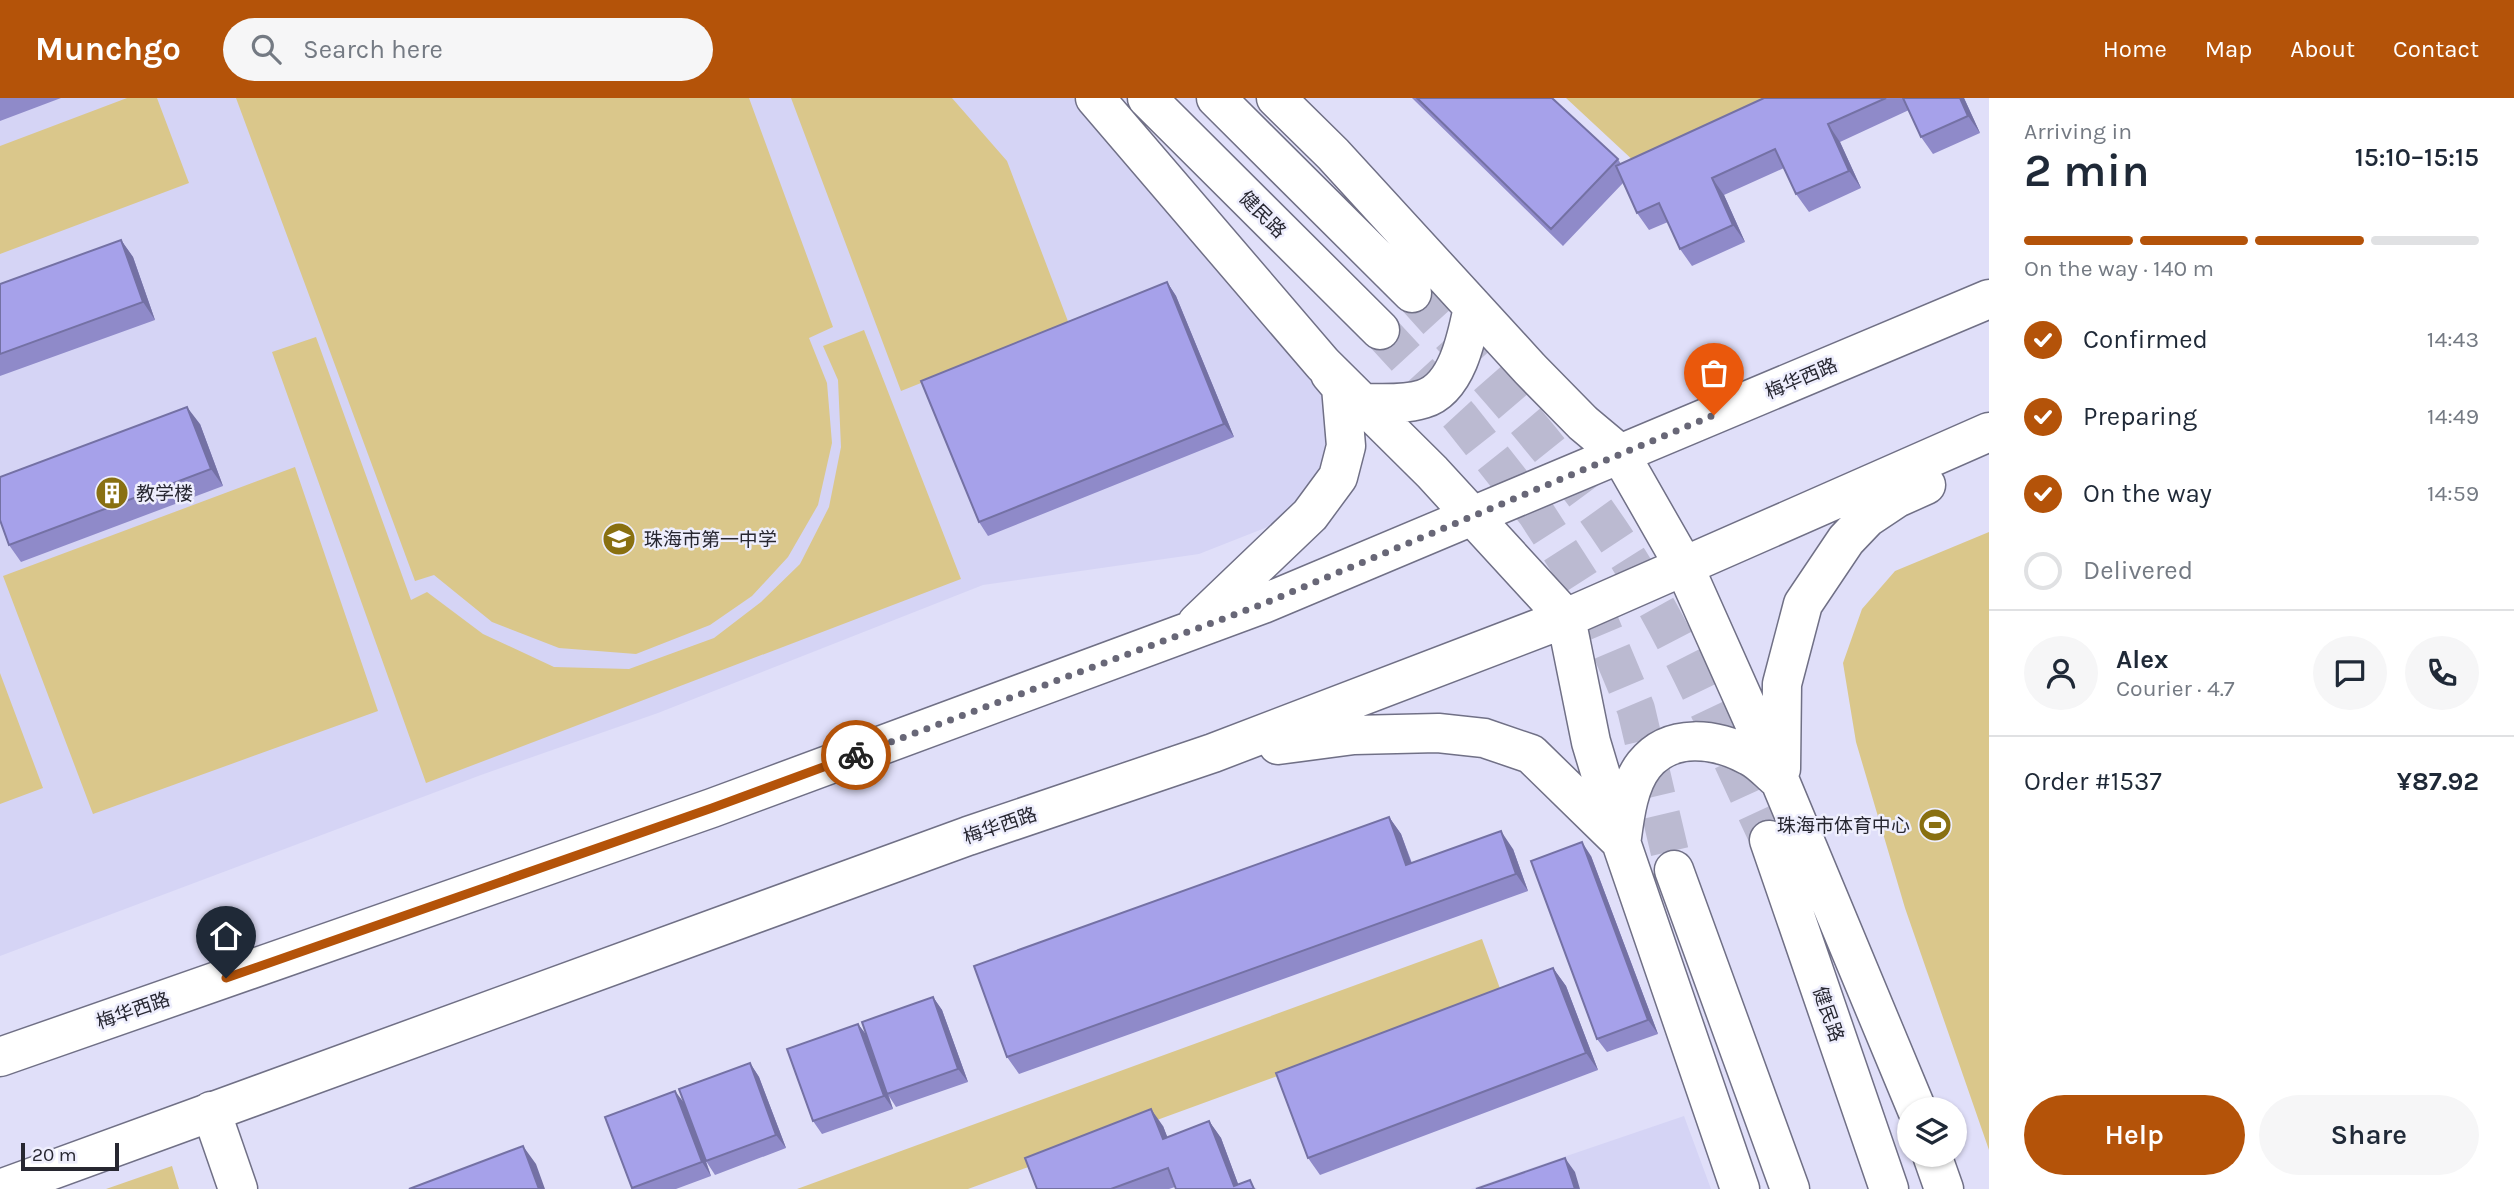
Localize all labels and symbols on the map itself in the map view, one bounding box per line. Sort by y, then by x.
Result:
street label: 健民路 [1234,187,1290,243]
pin [1684,343,1744,415]
street label: 梅华西路 [1762,354,1841,404]
building icon: 教学楼 [93,474,131,512]
place label: 教学楼 [136,483,193,505]
school or university icon: 珠海市第一中学 [600,520,638,558]
place label: 珠海市第一中学 [644,529,777,551]
courier [821,720,891,790]
street label: 梅华西路 [961,803,1040,849]
sports icon: 珠海市体育中心 [1916,806,1954,844]
place label: 珠海市体育中心 [1777,815,1910,837]
pin [196,906,256,978]
street label: 健民路 [1808,984,1848,1045]
street label: 梅华西路 [94,988,173,1034]
scale bar [21,1140,119,1172]

